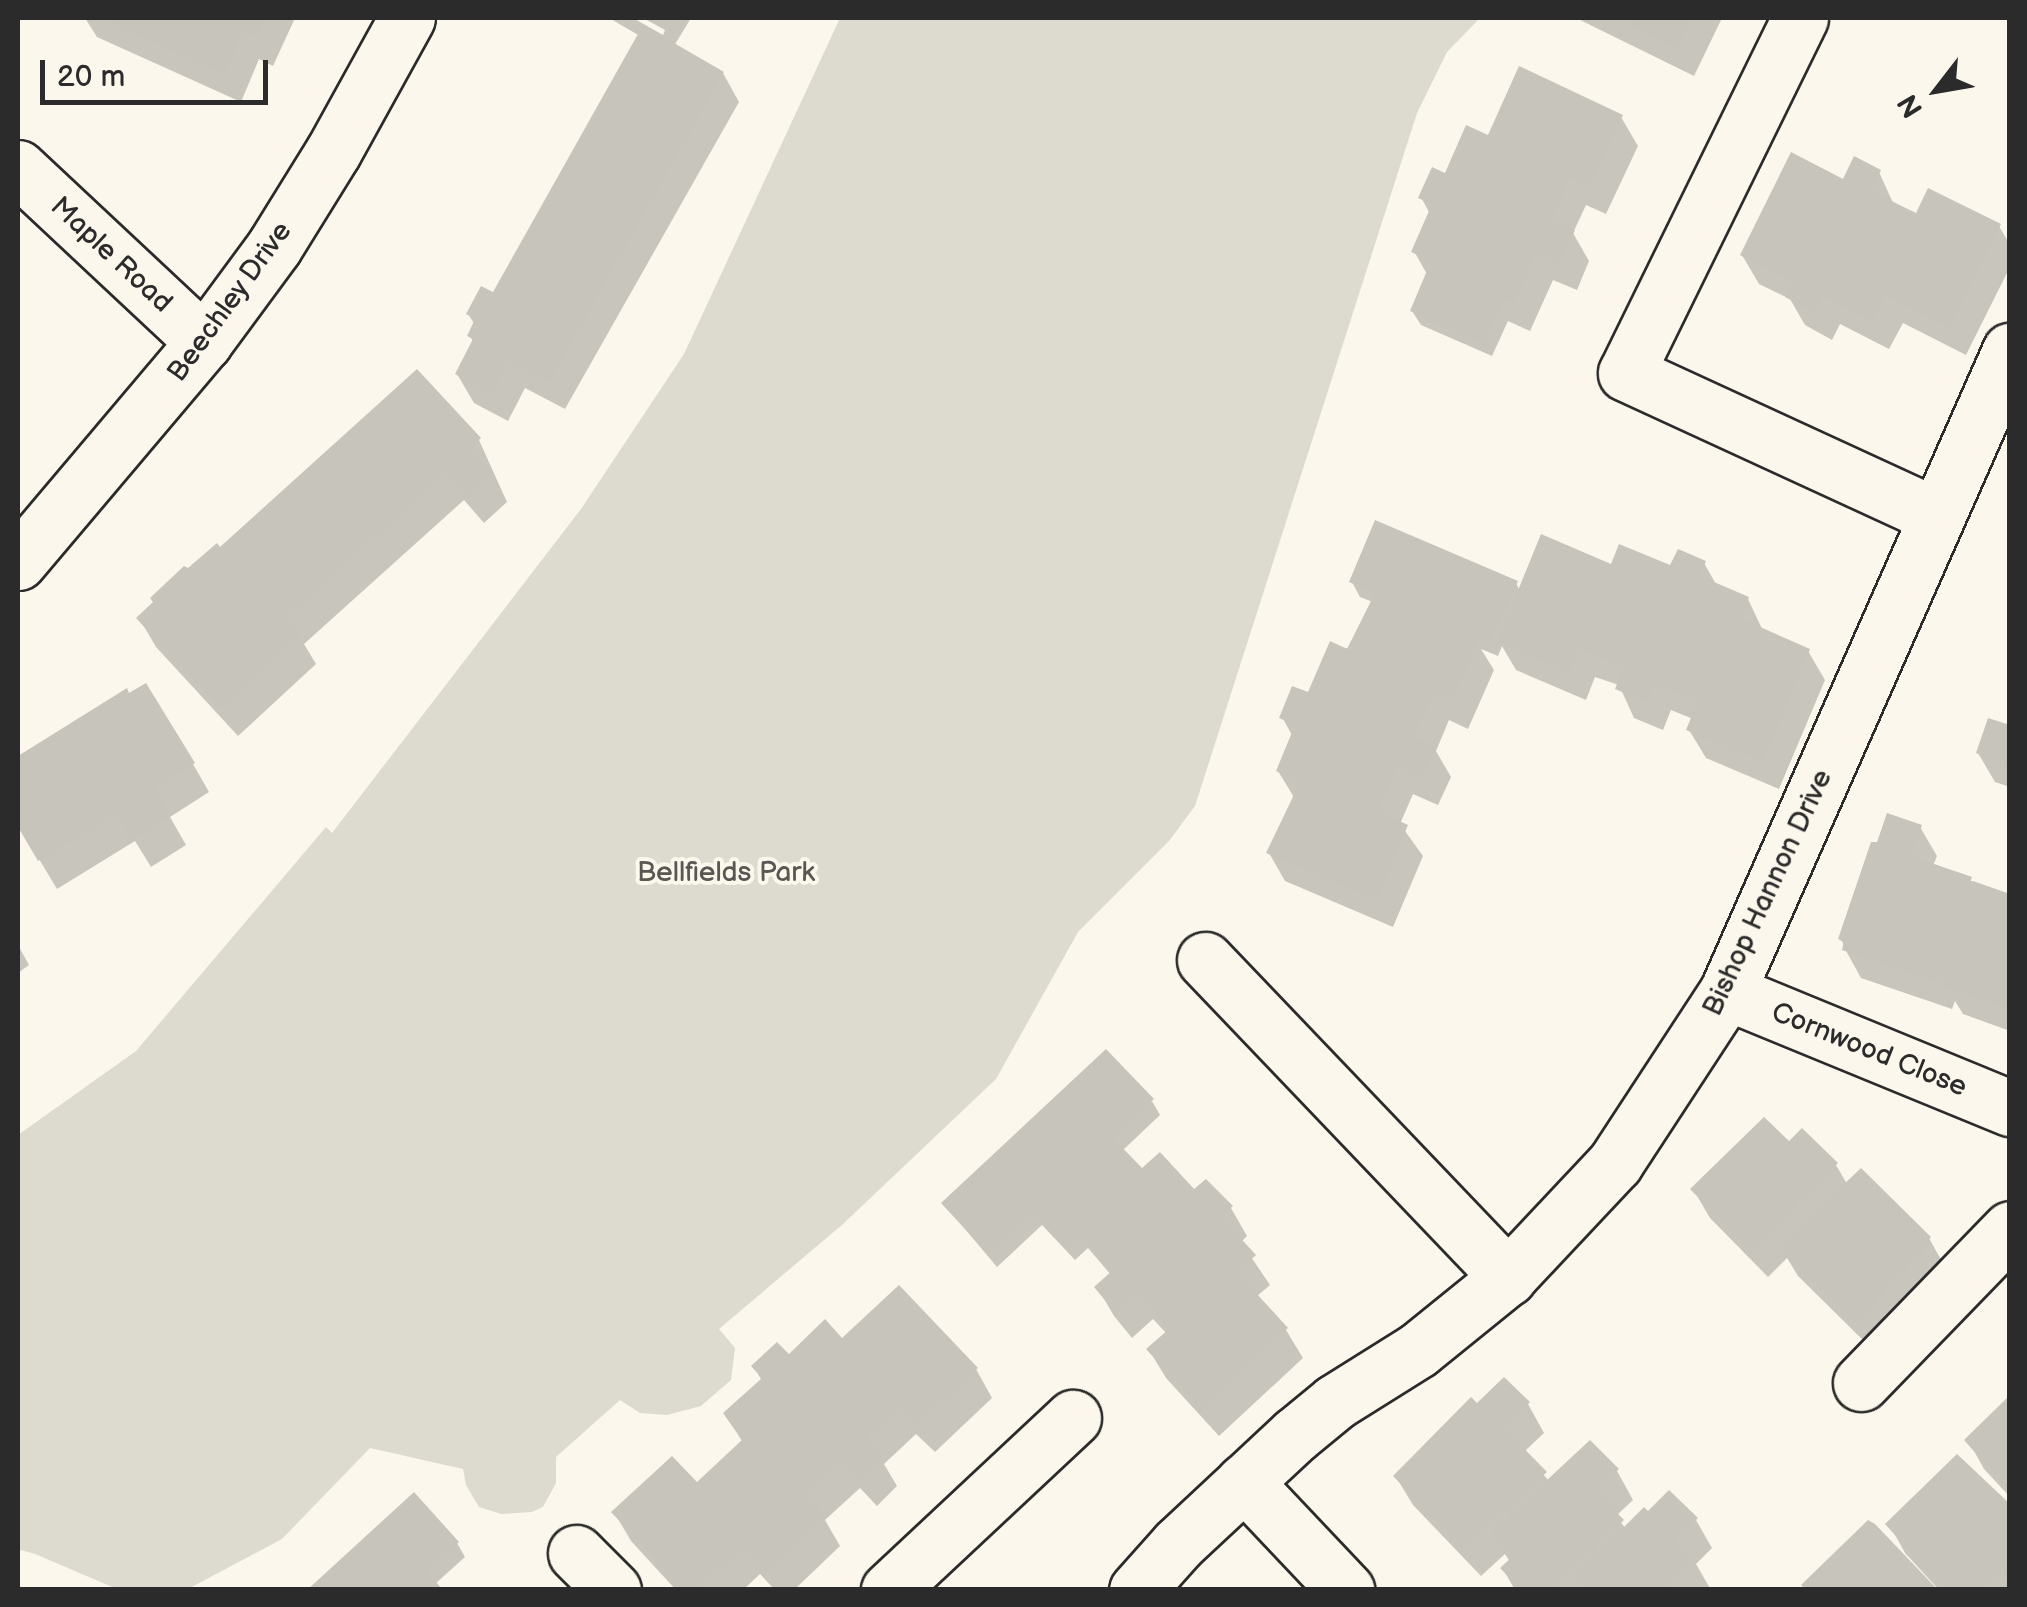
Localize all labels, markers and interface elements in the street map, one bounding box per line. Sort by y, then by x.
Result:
scale bar [45,40,272,102]
north arrow [1887,40,1987,140]
text: 20 m [57,59,125,95]
text: N [1891,88,1930,123]
street label: Maple Road [43,190,179,320]
street label: Beechley Drive [160,215,300,389]
street label: Bishop Hannon Drive [1696,765,1840,1021]
park label: Bellfields Park [637,856,815,890]
street label: Cornwood Close [1766,995,1972,1105]

